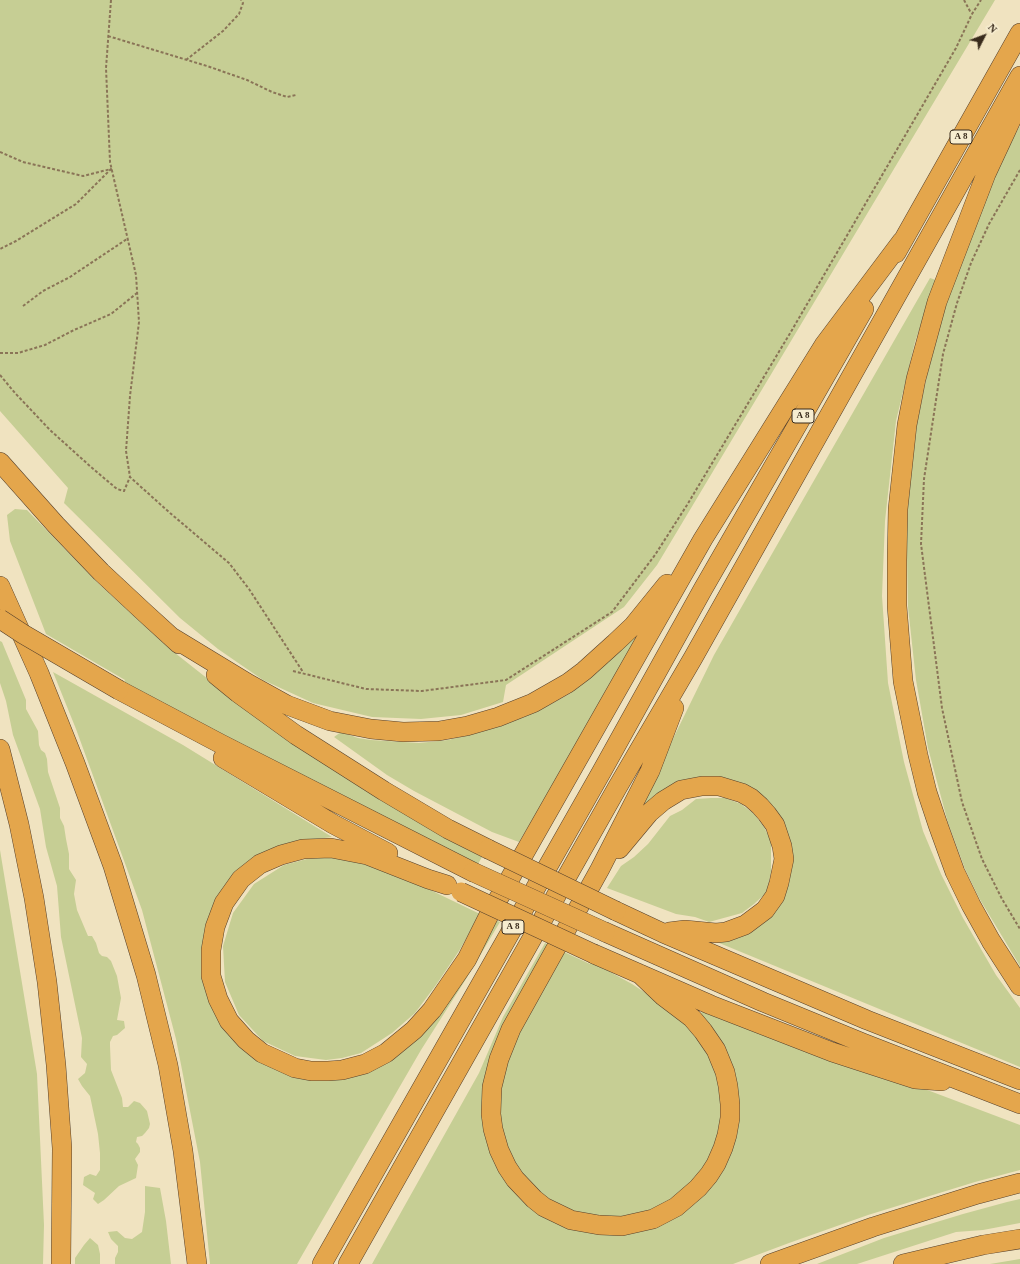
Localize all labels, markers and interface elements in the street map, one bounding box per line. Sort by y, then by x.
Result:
north arrow [964,16,1004,56]
text: N [986,21,1000,35]
road number: A 8 [950,130,972,144]
road number: A 8 [792,409,814,423]
road number: A 8 [502,920,524,934]

